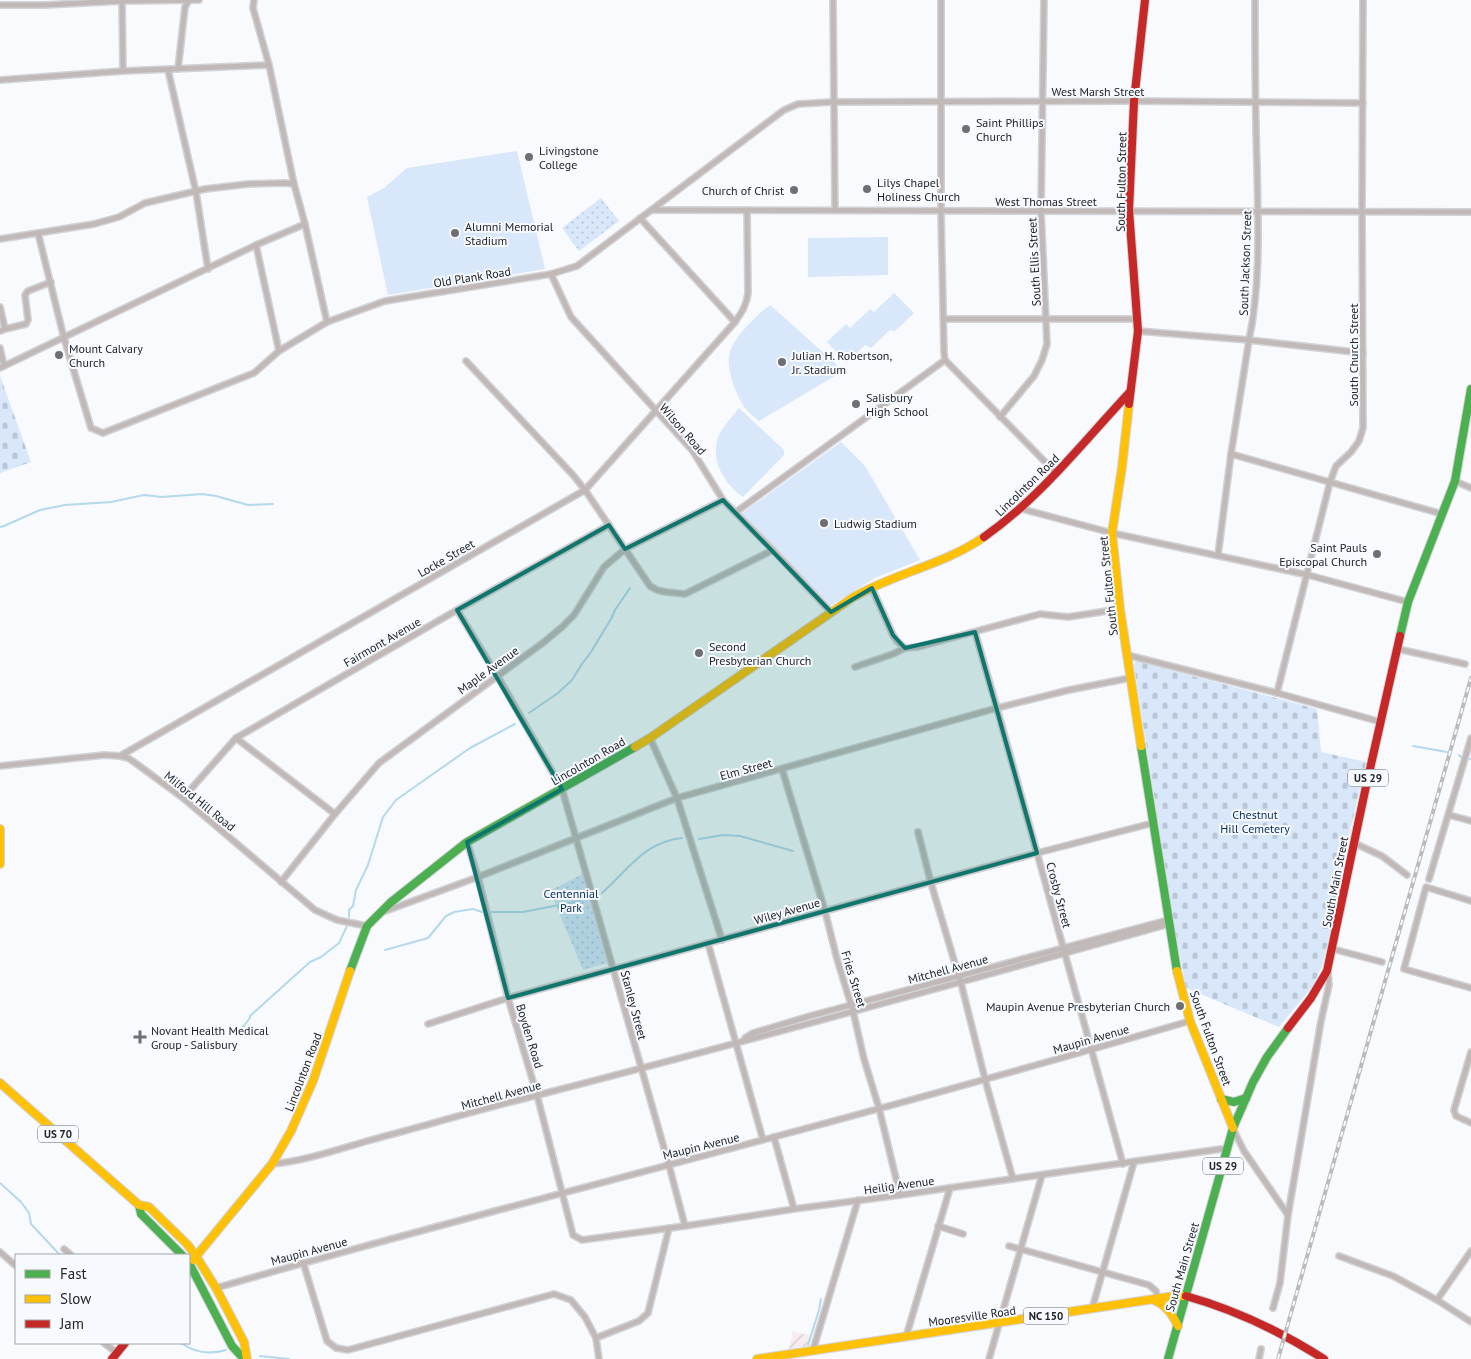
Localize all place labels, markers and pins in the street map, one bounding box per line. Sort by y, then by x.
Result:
place label: Saint Phillips Church [976,115,1044,144]
marker: Saint Phillips Church [960,123,972,135]
place label: Livingstone College [539,143,599,172]
marker: Livingstone College [523,151,535,163]
place label: Lilys Chapel Holiness Church [877,175,960,204]
place label: Church of Christ [702,183,784,198]
marker: Lilys Chapel Holiness Church [861,183,873,195]
marker: Church of Christ [788,184,800,196]
place label: Alumni Memorial Stadium [465,219,554,248]
marker: Alumni Memorial Stadium [449,227,461,239]
place label: Mount Calvary Church [69,341,143,370]
place label: Julian H. Robertson, Jr. Stadium [791,348,892,377]
marker: Mount Calvary Church [53,349,65,361]
marker: Julian H. Robertson, Jr. Stadium [776,356,788,368]
place label: Salisbury High School [866,390,929,419]
marker: Salisbury High School [850,398,862,410]
place label: Ludwig Stadium [834,516,917,531]
marker: Ludwig Stadium [818,517,830,529]
place label: Saint Pauls Episcopal Church [1279,540,1367,569]
marker: Saint Pauls Episcopal Church [1371,548,1383,560]
place label: Second Presbyterian Church [709,639,811,668]
marker: Second Presbyterian Church [693,647,705,659]
place label: Maupin Avenue Presbyterian Church [986,999,1170,1014]
marker: Maupin Avenue Presbyterian Church [1174,1000,1186,1012]
place label: Novant Health Medical Group - Salisbury [151,1023,269,1052]
marker: Novant Health Medical Group - Salisbury [133,1030,147,1044]

